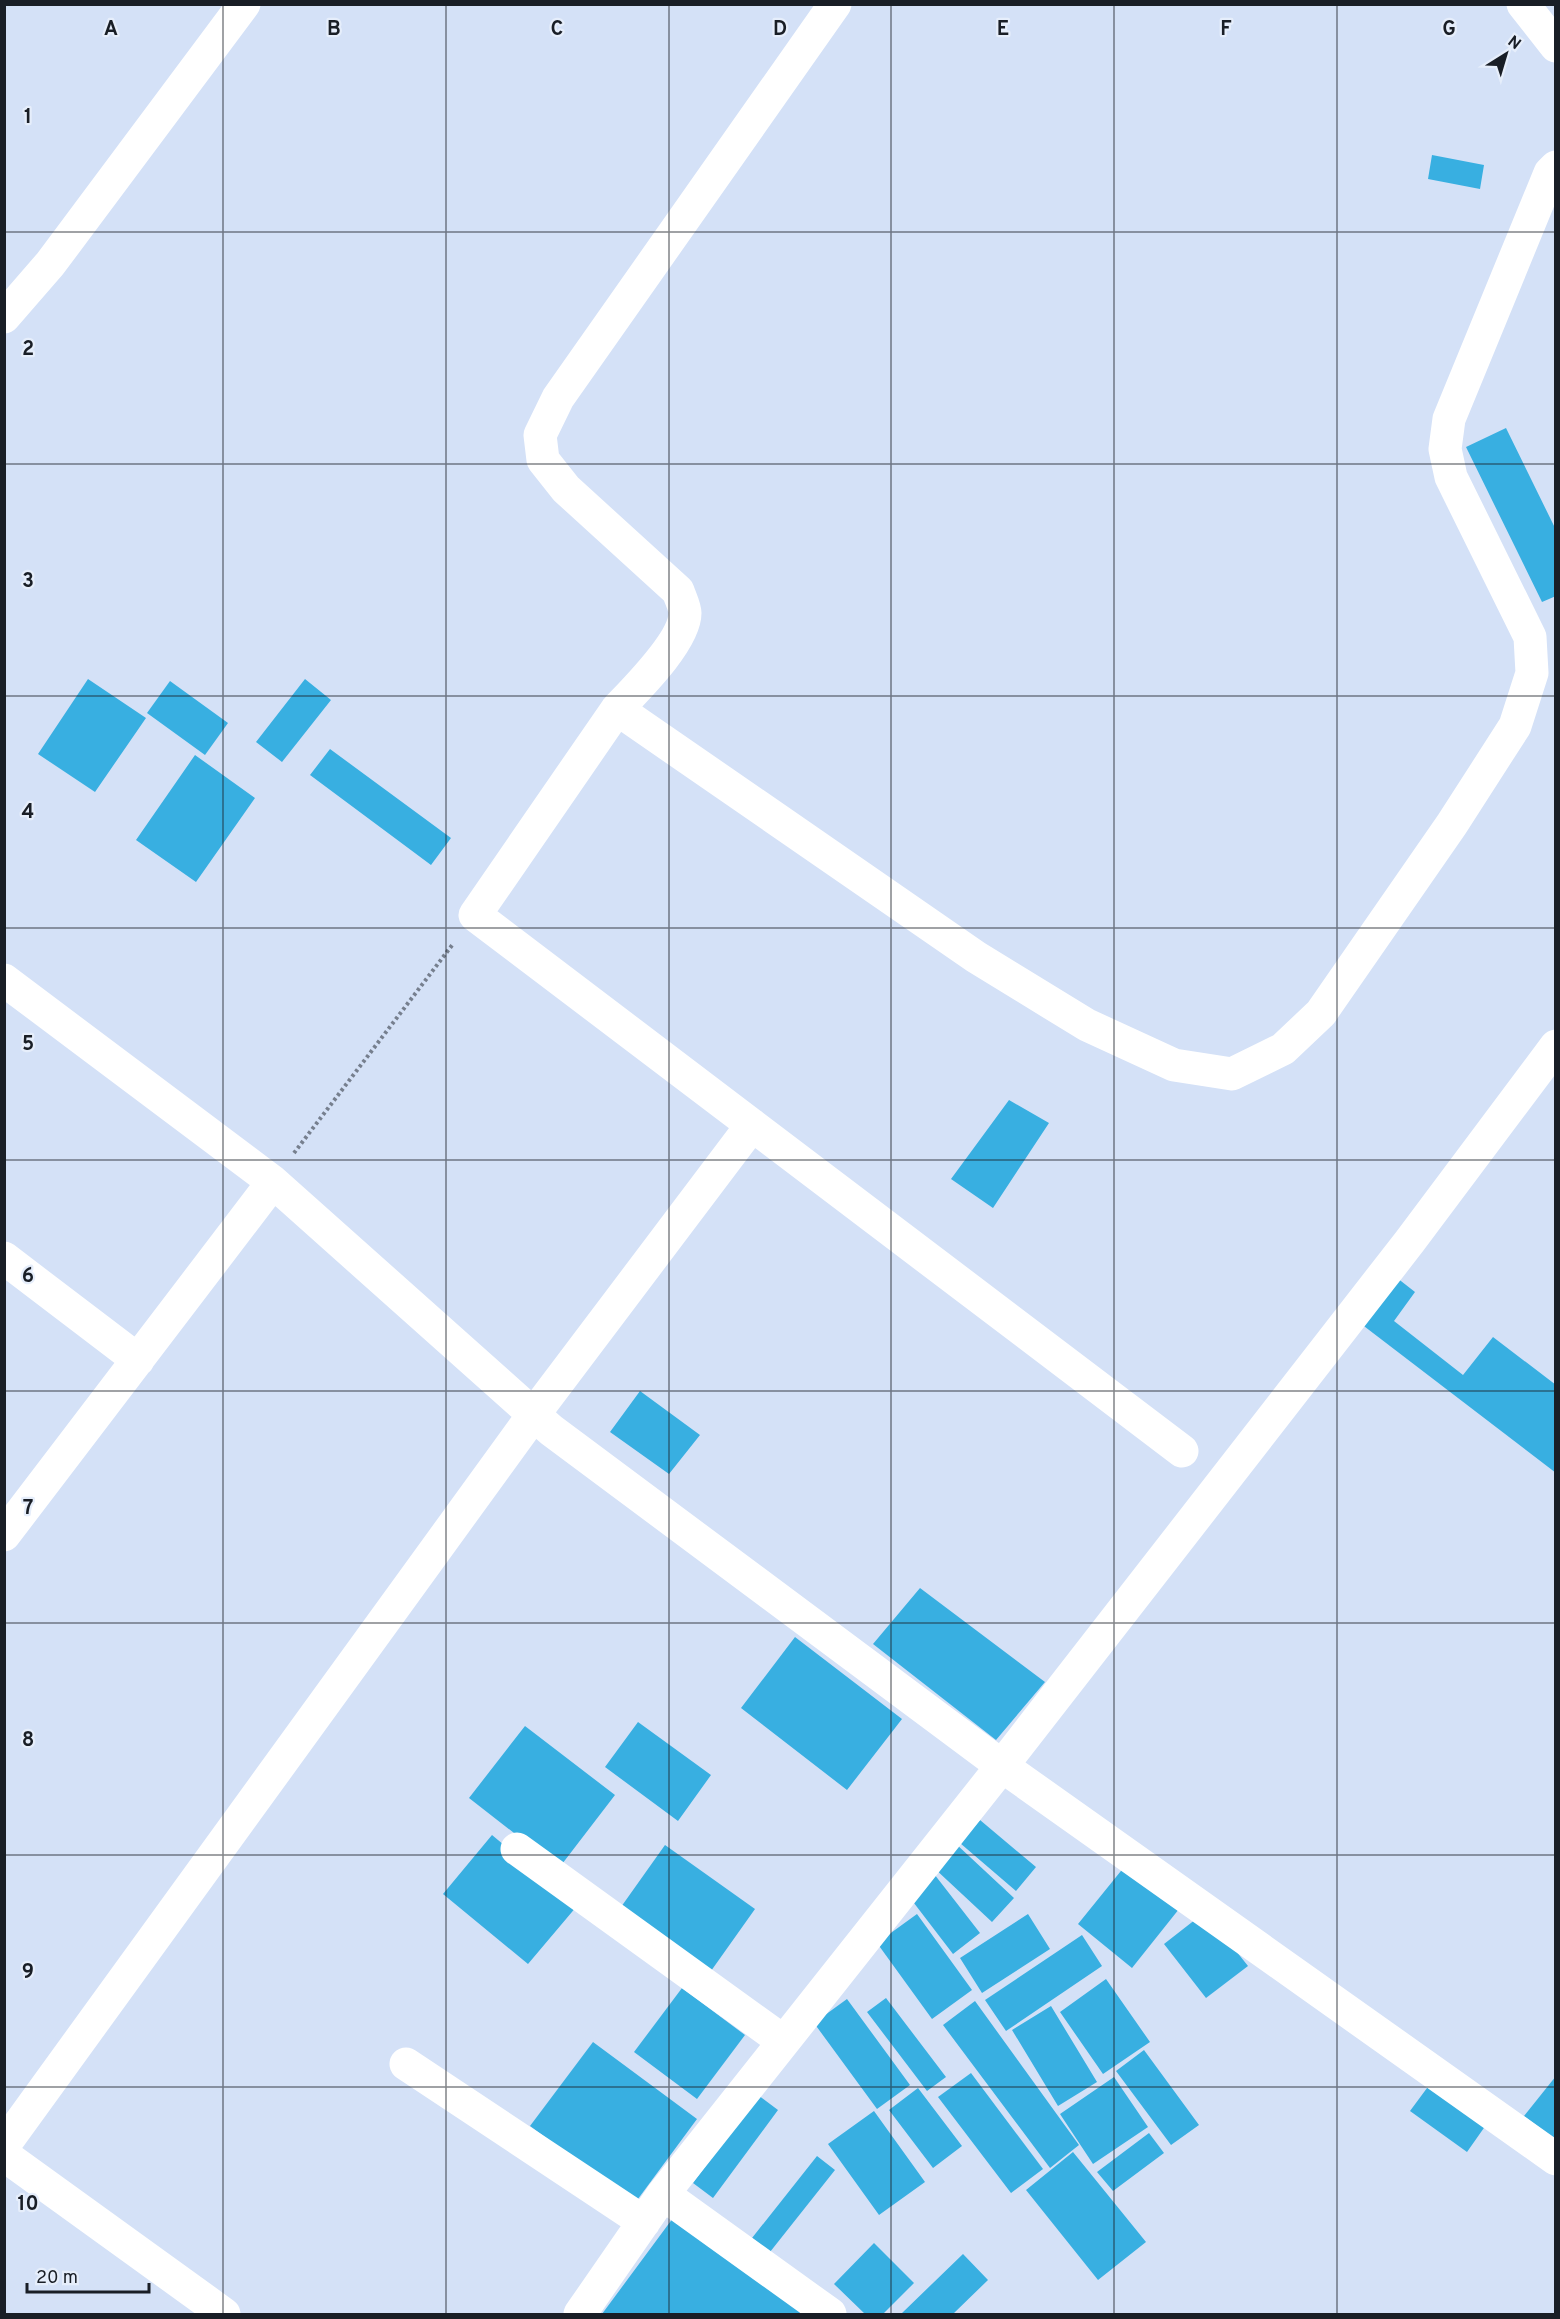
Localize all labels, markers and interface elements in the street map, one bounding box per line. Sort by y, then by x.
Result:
text: A [104,17,118,43]
text: B [327,17,341,43]
text: C [551,17,563,43]
text: D [773,17,787,43]
text: E [997,17,1009,43]
text: F [1220,17,1232,43]
text: G [1442,17,1456,43]
north arrow [1476,24,1536,84]
text: N [1503,32,1524,55]
text: 1 [24,105,32,131]
text: 2 [22,337,34,363]
text: 3 [22,569,34,595]
text: 4 [22,800,34,826]
text: 5 [22,1032,34,1058]
text: 6 [22,1264,34,1290]
text: 7 [23,1496,33,1522]
text: 8 [22,1728,34,1754]
text: 9 [22,1960,34,1986]
text: 10 [17,2192,39,2218]
scale bar [27,2256,148,2294]
text: 20 m [36,2267,78,2290]

